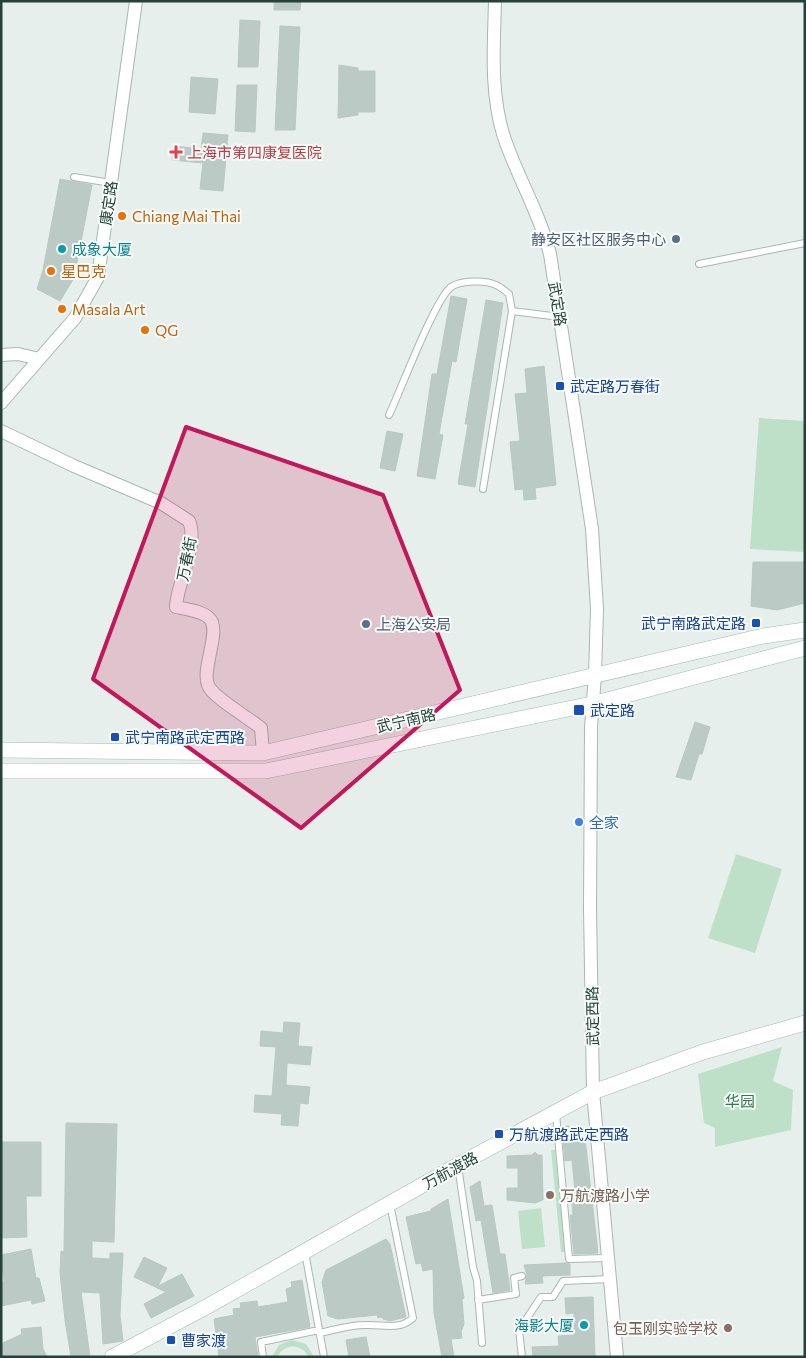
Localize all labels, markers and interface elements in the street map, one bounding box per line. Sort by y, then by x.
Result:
place label: 上海市第四康复医院 [187,143,322,161]
marker: 上海市第四康复医院 [169,145,183,159]
street label: 康定路 [96,179,120,227]
place label: Chiang Mai Thai [132,207,241,225]
marker: Chiang Mai Thai [116,210,128,222]
place label: 静安区社区服务中心 [531,230,666,248]
marker: 静安区社区服务中心 [670,233,682,245]
place label: 成象大厦 [72,240,132,258]
marker: 成象大厦 [56,243,68,255]
place label: 星巴克 [61,262,106,280]
marker: 星巴克 [45,265,57,277]
street label: 武定路 [546,280,570,328]
place label: Masala Art [72,300,146,318]
marker: Masala Art [56,303,68,315]
place label: QG [155,321,178,339]
marker: QG [139,324,151,336]
place label: 武定路万春街 [570,377,660,395]
marker: 武定路万春街 [554,380,566,392]
street label: 万春街 [173,535,199,583]
place label: 武宁南路武定路 [641,614,746,632]
place label: 上海公安局 [376,615,451,633]
marker: 武宁南路武定路 [750,617,762,629]
marker: 上海公安局 [360,618,372,630]
place label: 武定路 [590,701,635,719]
marker: 武定路 [572,703,586,717]
street label: 武宁南路 [375,704,437,736]
place label: 武宁南路武定西路 [125,728,245,746]
marker: 武宁南路武定西路 [109,731,121,743]
place label: 全家 [589,813,619,831]
marker: 全家 [573,816,585,828]
street label: 武定西路 [582,986,602,1046]
park label: 华园 [725,1092,755,1110]
place label: 万航渡路武定西路 [509,1125,629,1143]
marker: 万航渡路武定西路 [493,1128,505,1140]
street label: 万航渡路 [419,1148,481,1192]
place label: 万航渡路小学 [560,1186,650,1204]
marker: 万航渡路小学 [544,1189,556,1201]
place label: 海影大厦 [514,1316,574,1334]
marker: 海影大厦 [578,1319,590,1331]
place label: 包玉刚实验学校 [613,1319,718,1337]
marker: 包玉刚实验学校 [722,1322,734,1334]
place label: 曹家渡 [181,1331,226,1349]
marker: 曹家渡 [165,1334,177,1346]

